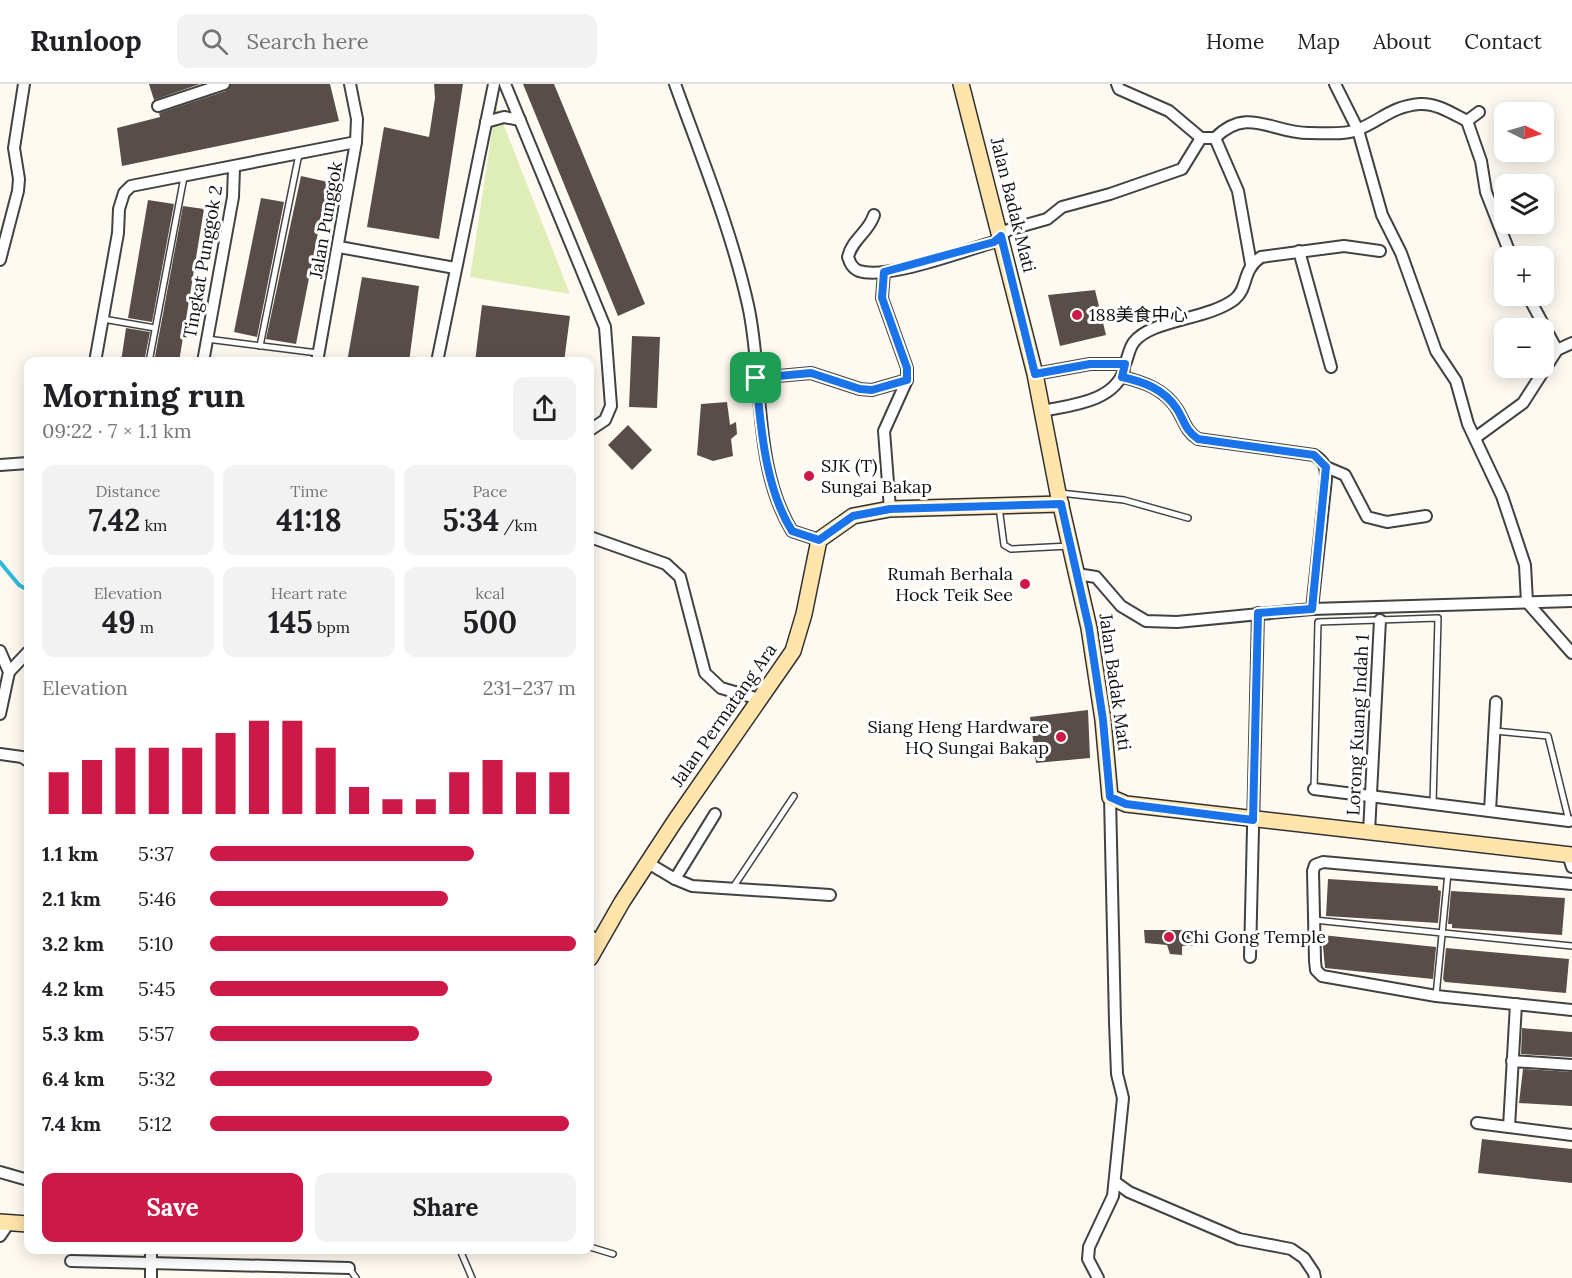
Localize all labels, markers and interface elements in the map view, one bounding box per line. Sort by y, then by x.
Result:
search box [177,14,597,68]
text: Runloop [30,23,141,59]
icon: search [198,25,231,58]
text: Search here [246,27,369,55]
text: Home [1206,28,1264,55]
text: Map [1297,28,1340,55]
text: About [1373,28,1431,55]
text: Contact [1464,28,1542,55]
north arrow [1494,102,1554,162]
map controls [1494,102,1554,378]
street label: Jalan Badak Mati [985,134,1041,275]
street label: Jalan Punggok [304,159,347,281]
button: layers [1494,174,1554,234]
street label: Tingkat Punggok 2 [178,183,227,340]
button: + [1494,246,1554,306]
place label: 188美食中心 [1089,303,1188,326]
marker: 188美食中心 [1070,308,1084,322]
button: − [1494,318,1554,378]
pin [730,352,781,403]
icon: arrive [739,361,772,394]
text: Morning run [42,374,245,416]
button: share [513,377,576,440]
text: 09:22 · 7 × 1.1 km [42,418,192,443]
place label: SJK (T) Sungai Bakap [821,454,932,498]
marker: SJK (T) Sungai Bakap [802,469,816,483]
text: Distance [95,481,161,501]
text: Time [290,481,328,501]
text: Pace [473,481,507,501]
text: 7.42 [89,501,140,539]
text: 41:18 [276,501,342,539]
text: 5:34 [442,501,499,539]
text: km [140,515,167,535]
text: /km [499,515,538,535]
place label: Rumah Berhala Hock Teik See [887,562,1013,606]
marker: Rumah Berhala Hock Teik See [1018,577,1032,591]
text: Elevation [94,583,162,603]
text: Heart rate [271,583,347,603]
text: kcal [475,583,505,603]
text: 49 [102,603,136,641]
text: 145 [268,603,313,641]
text: 500 [463,603,517,641]
street label: Jalan Badak Mati [1094,611,1137,752]
text: m [136,617,154,637]
text: bpm [313,617,350,637]
street label: Lorong Kuang Indah 1 [1341,634,1374,816]
street label: Jalan Permatang Ara [665,639,782,791]
text: Elevation [42,675,128,700]
text: 231–237 m [483,675,576,700]
place label: Siang Heng Hardware HQ Sungai Bakap [867,715,1049,759]
marker: Siang Heng Hardware HQ Sungai Bakap [1054,730,1068,744]
text: 1.1 km [42,841,98,866]
text: 5:37 [138,841,174,866]
text: 2.1 km [42,886,101,911]
text: 5:46 [138,886,176,911]
place label: Chi Gong Temple [1181,925,1326,948]
marker: Chi Gong Temple [1162,930,1176,944]
text: 3.2 km [42,931,104,956]
text: 5:10 [138,931,174,956]
text: 4.2 km [42,976,104,1001]
text: 5:45 [138,976,176,1001]
text: 5.3 km [42,1021,104,1046]
text: 5:57 [138,1021,174,1046]
text: 6.4 km [42,1066,105,1091]
text: 5:32 [138,1066,176,1091]
text: 7.4 km [42,1111,101,1136]
text: 5:12 [138,1111,172,1136]
button: Save [42,1173,303,1242]
button: Share [315,1173,576,1242]

